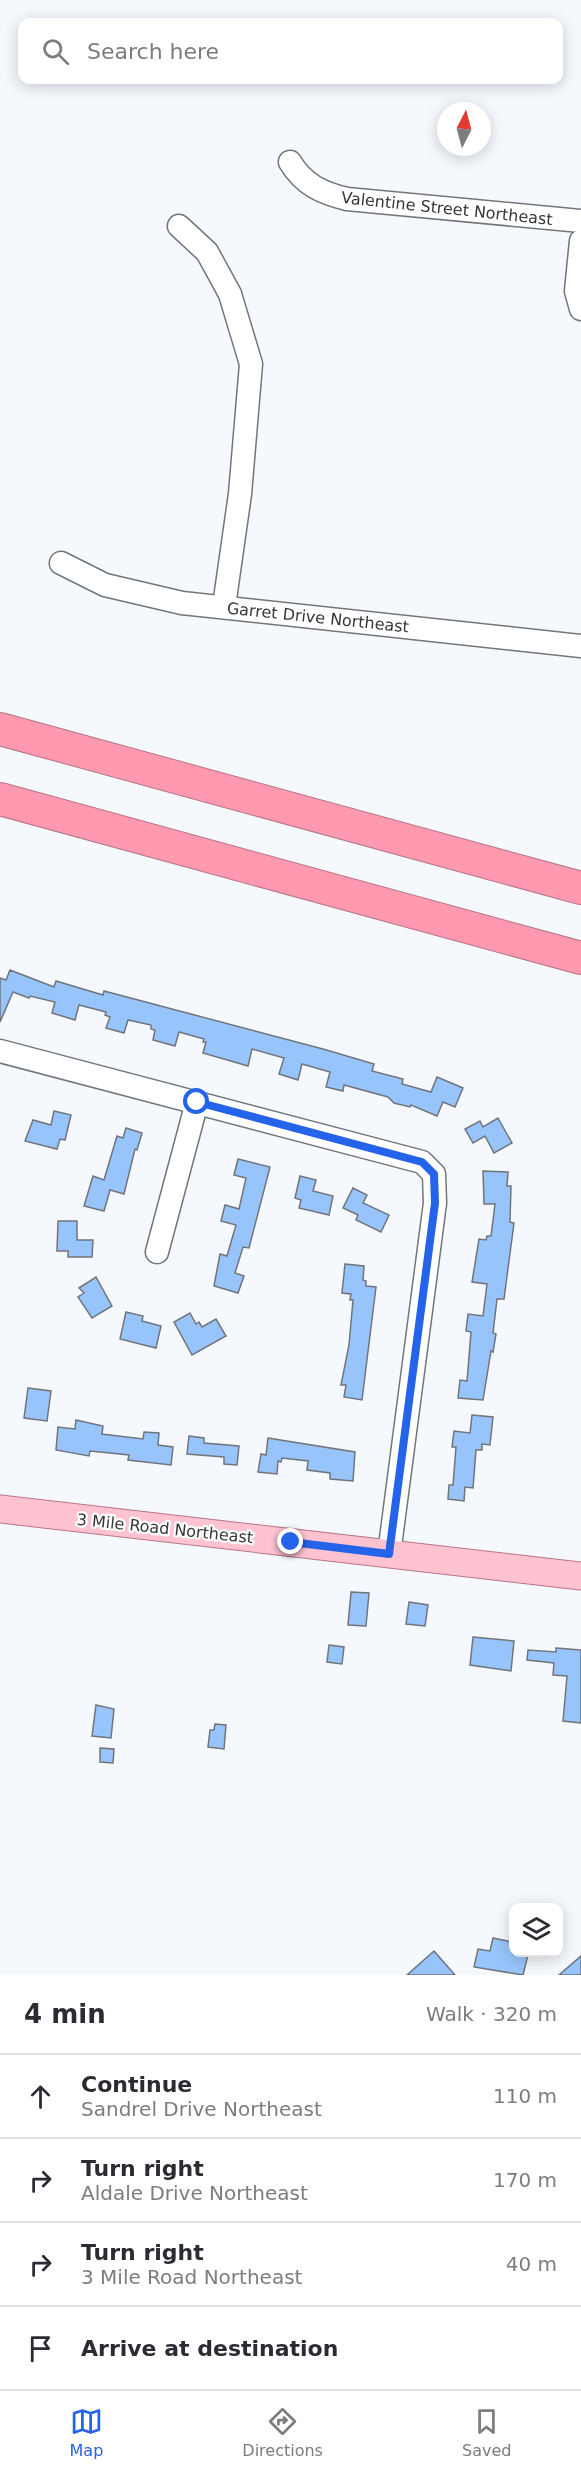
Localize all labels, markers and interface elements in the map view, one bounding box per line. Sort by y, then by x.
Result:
search box [18,18,563,84]
icon: search [39,35,72,68]
text: Search here [87,39,219,64]
north arrow [437,102,491,156]
street label: Valentine Street Northeast [340,188,554,229]
street label: Garret Drive Northeast [226,599,410,636]
route start [183,1088,209,1114]
street label: 3 Mile Road Northeast [76,1510,254,1547]
route end [277,1528,303,1554]
map controls [509,1903,563,1957]
button: layers [509,1903,563,1957]
text: 4 min [24,1999,106,2029]
text: Walk · 320 m [426,2002,557,2026]
text: Continue [81,2072,192,2097]
icon: ahead [24,2080,57,2113]
text: 110 m [493,2084,557,2108]
text: Sandrel Drive Northeast [81,2097,322,2121]
text: Turn right [81,2156,204,2181]
icon: right [24,2164,57,2197]
text: 170 m [493,2168,557,2192]
text: Aldale Drive Northeast [81,2181,308,2205]
text: Turn right [81,2240,204,2265]
icon: right [24,2248,57,2281]
text: 40 m [506,2252,557,2276]
text: 3 Mile Road Northeast [81,2265,302,2289]
icon: arrive [24,2332,57,2365]
text: Arrive at destination [81,2336,338,2361]
tab: Map [70,2405,103,2460]
tab: Directions [242,2405,323,2460]
tab: Saved [462,2405,511,2460]

